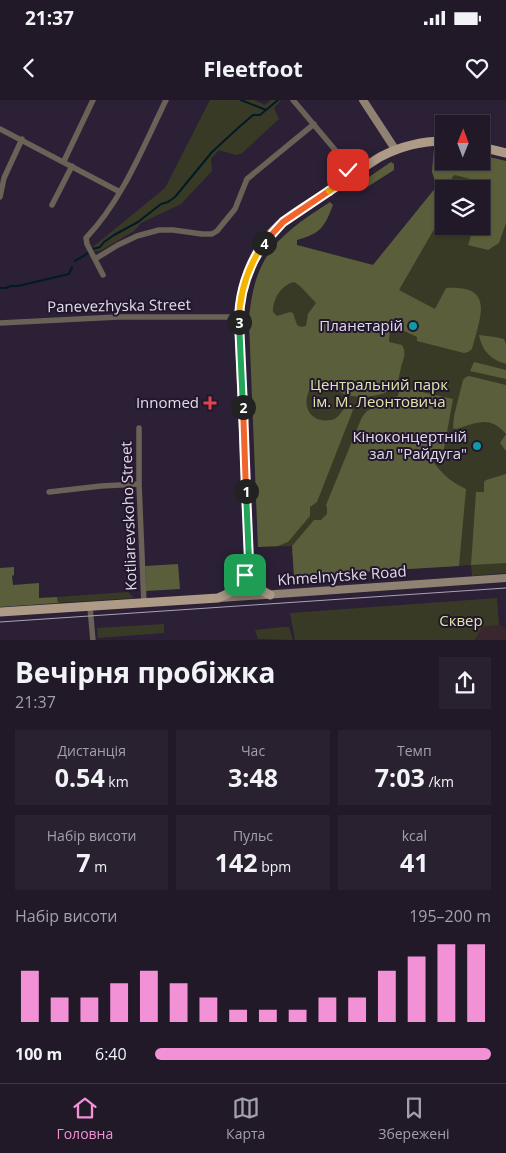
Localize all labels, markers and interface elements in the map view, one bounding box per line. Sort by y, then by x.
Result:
text: 21:37 [25,5,74,31]
text: Fleetfoot [203,53,303,83]
icon: back [15,54,43,82]
icon: heart [463,54,491,82]
north arrow [435,115,490,170]
map controls [435,115,490,235]
pin [327,149,369,191]
icon: check [334,156,362,184]
button: layers [435,180,490,235]
pin: 4 [252,230,276,256]
text: 4 [260,234,269,253]
street label: Panevezhyska Street [47,294,191,316]
pin: 3 [226,310,252,334]
text: 3 [235,313,244,332]
place label: Планетарій [319,315,403,335]
marker: Планетарій [407,320,419,332]
park label: Центральний парк ім. М. Леонтовича [310,374,448,411]
place label: Innomed [136,392,199,412]
pin: 2 [230,394,256,420]
marker: Innomed [203,396,217,410]
text: 2 [239,398,248,417]
place label: Кіноконцертній зал "Райдуга" [352,426,467,463]
marker: Кіноконцертній зал "Райдуга" [471,440,483,452]
street label: Kotliarevskoho Street [115,441,141,591]
pin: 1 [234,478,258,504]
text: 1 [242,482,251,501]
pin [224,554,266,596]
icon: arrive [231,561,259,589]
street label: Khmelnytske Road [277,561,407,590]
park label: Сквер [439,610,483,630]
text: Вечірня пробіжка [15,653,275,691]
button: share [439,657,491,709]
text: 21:37 [15,691,56,713]
text: Дистанція [57,741,126,760]
text: Час [241,741,265,760]
text: Темп [397,741,432,760]
text: 0.54 [55,760,105,794]
text: 3:48 [228,760,278,794]
text: 7:03 [375,760,425,794]
text: km [105,772,129,791]
text: /km [425,772,454,791]
text: Набір висоти [47,826,137,845]
text: Пульс [233,826,273,845]
text: kcal [402,826,427,845]
text: 7 [76,845,91,879]
text: 142 [215,845,258,879]
text: 41 [400,845,429,879]
text: m [91,857,107,876]
text: bpm [258,857,291,876]
text: Набір висоти [15,905,118,927]
text: 195–200 m [409,905,491,927]
text: 100 m [15,1043,62,1065]
text: 6:40 [95,1043,127,1065]
tab: Головна [56,1094,113,1143]
tab: Карта [226,1094,265,1143]
tab: Збережені [378,1094,450,1143]

